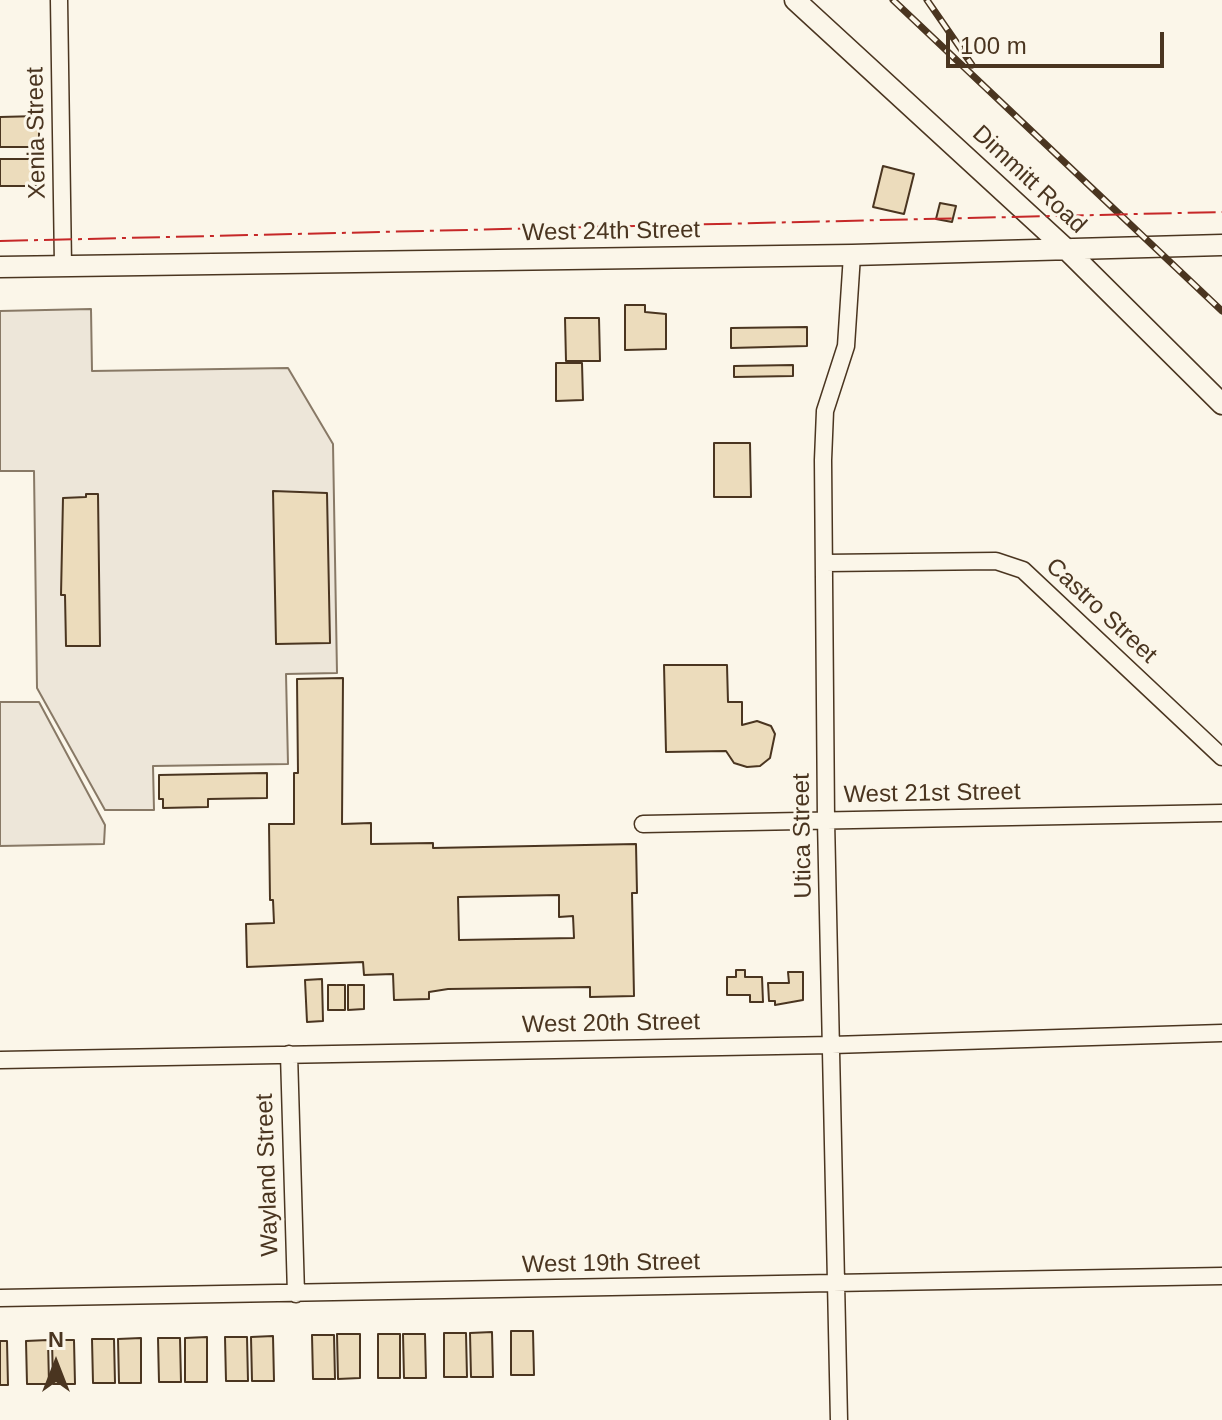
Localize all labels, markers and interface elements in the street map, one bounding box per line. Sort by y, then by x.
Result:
scale bar [950,16,1168,66]
text: 100 m [960,32,1027,59]
street label: Xenia Street [21,67,53,199]
street label: Dimmitt Road [966,120,1092,240]
street label: West 24th Street [522,216,700,248]
street label: Castro Street [1039,552,1163,670]
street label: Utica Street [788,773,818,899]
street label: West 21st Street [843,778,1021,810]
street label: West 20th Street [522,1008,700,1040]
street label: Wayland Street [251,1093,285,1257]
street label: West 19th Street [522,1248,700,1280]
north arrow [16,1324,96,1404]
text: N [48,1327,64,1352]

